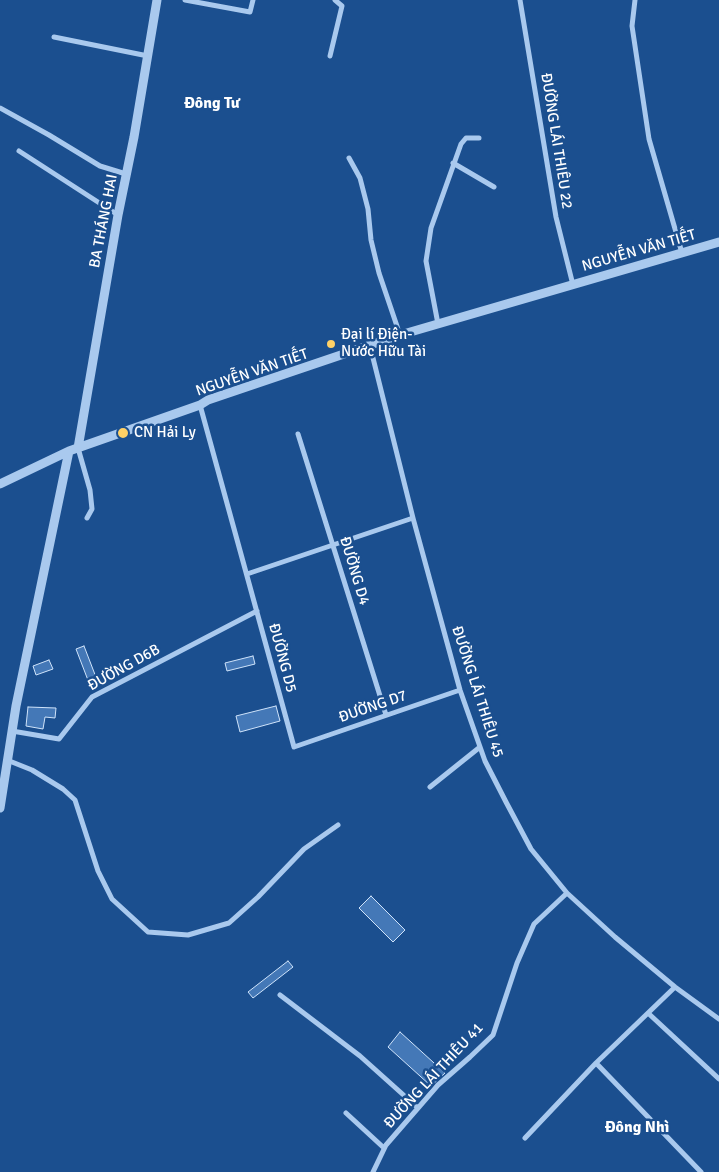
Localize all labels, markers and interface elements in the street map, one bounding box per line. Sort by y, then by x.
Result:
street label: ĐƯỜNG LÁI THIÊU 22 [536,72,576,210]
district label: Đông Tư [184,94,240,114]
street label: BA THÁNG HAI [86,173,122,269]
street label: NGUYỄN VĂN TIẾT [580,226,698,276]
place label: Đại lí Điện- Nước Hữu Tài [341,326,426,361]
marker: Đại lí Điện- Nước Hữu Tài [325,338,337,350]
street label: NGUYỄN VĂN TIẾT [193,345,311,401]
place label: CN Hải Ly [134,424,196,442]
marker: CN Hải Ly [116,426,130,440]
street label: ĐƯỜNG D4 [335,535,373,607]
street label: ĐƯỜNG D5 [264,621,300,695]
street label: ĐƯỜNG LÁI THIÊU 45 [447,624,507,760]
street label: ĐƯỜNG D6B [85,641,163,695]
street label: ĐƯỜNG D7 [337,687,409,727]
street label: ĐƯỜNG LÁI THIÊU 41 [381,1020,487,1132]
district label: Đông Nhì [605,1118,669,1138]

